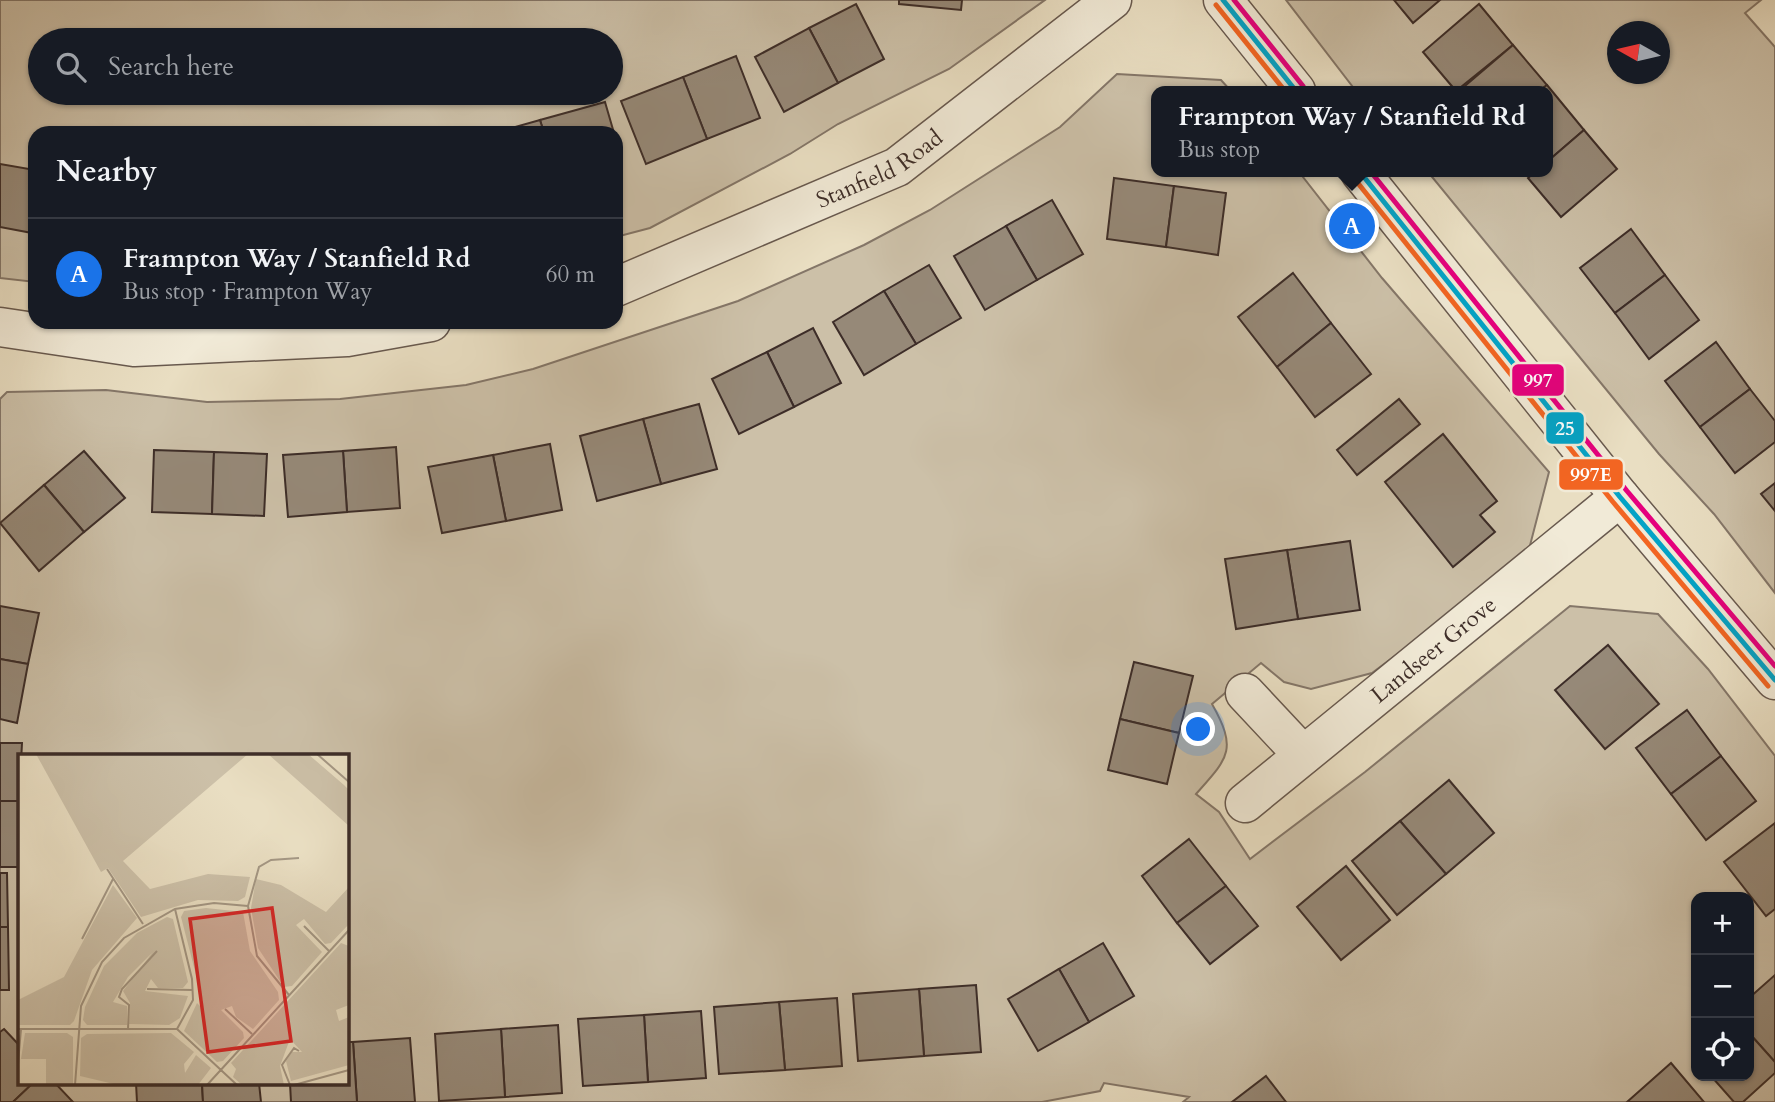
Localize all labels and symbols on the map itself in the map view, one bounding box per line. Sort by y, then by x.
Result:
north arrow [1607,21,1670,84]
street label: Stanfield Road [811,121,949,215]
pin: A [1329,200,1375,252]
line badge: 997 [1511,363,1565,397]
text: 997 [1523,368,1553,394]
line badge: 25 [1545,411,1585,445]
text: 25 [1555,416,1575,442]
line badge: 997E [1558,458,1624,491]
text: 997E [1570,462,1612,488]
street label: Landseer Grove [1364,589,1503,710]
your location [1181,712,1215,746]
inset map [18,754,348,1084]

